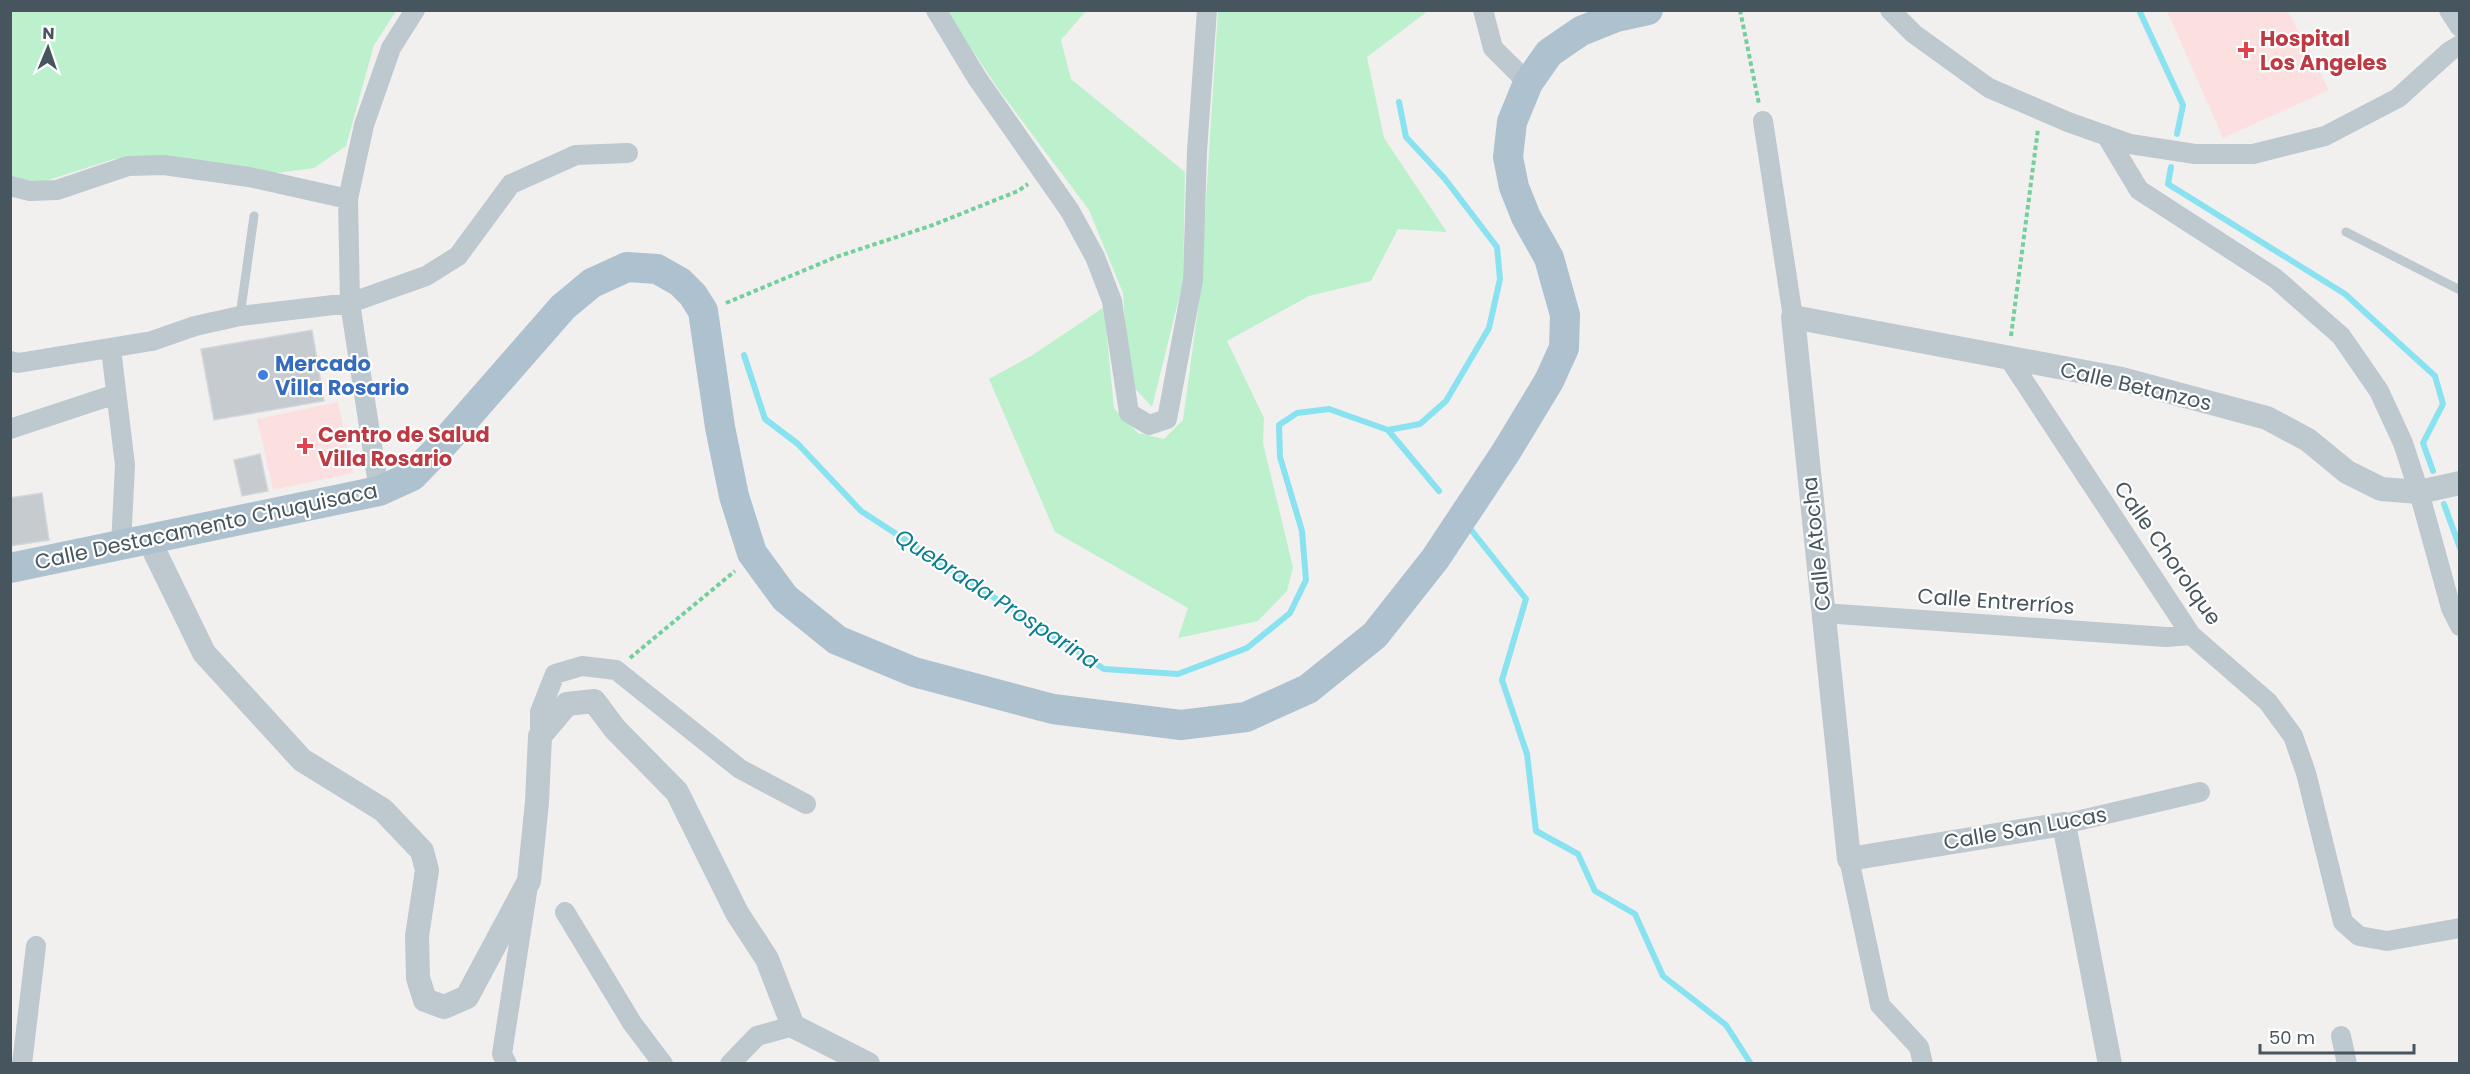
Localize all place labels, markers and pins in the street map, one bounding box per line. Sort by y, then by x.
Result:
place label: Hospital Los Angeles [2260,24,2387,77]
marker: Hospital Los Angeles [2237,41,2255,59]
place label: Mercado Villa Rosario [275,349,409,402]
marker: Mercado Villa Rosario [256,368,270,382]
place label: Centro de Salud Villa Rosario [318,420,490,473]
marker: Centro de Salud Villa Rosario [296,437,314,455]

